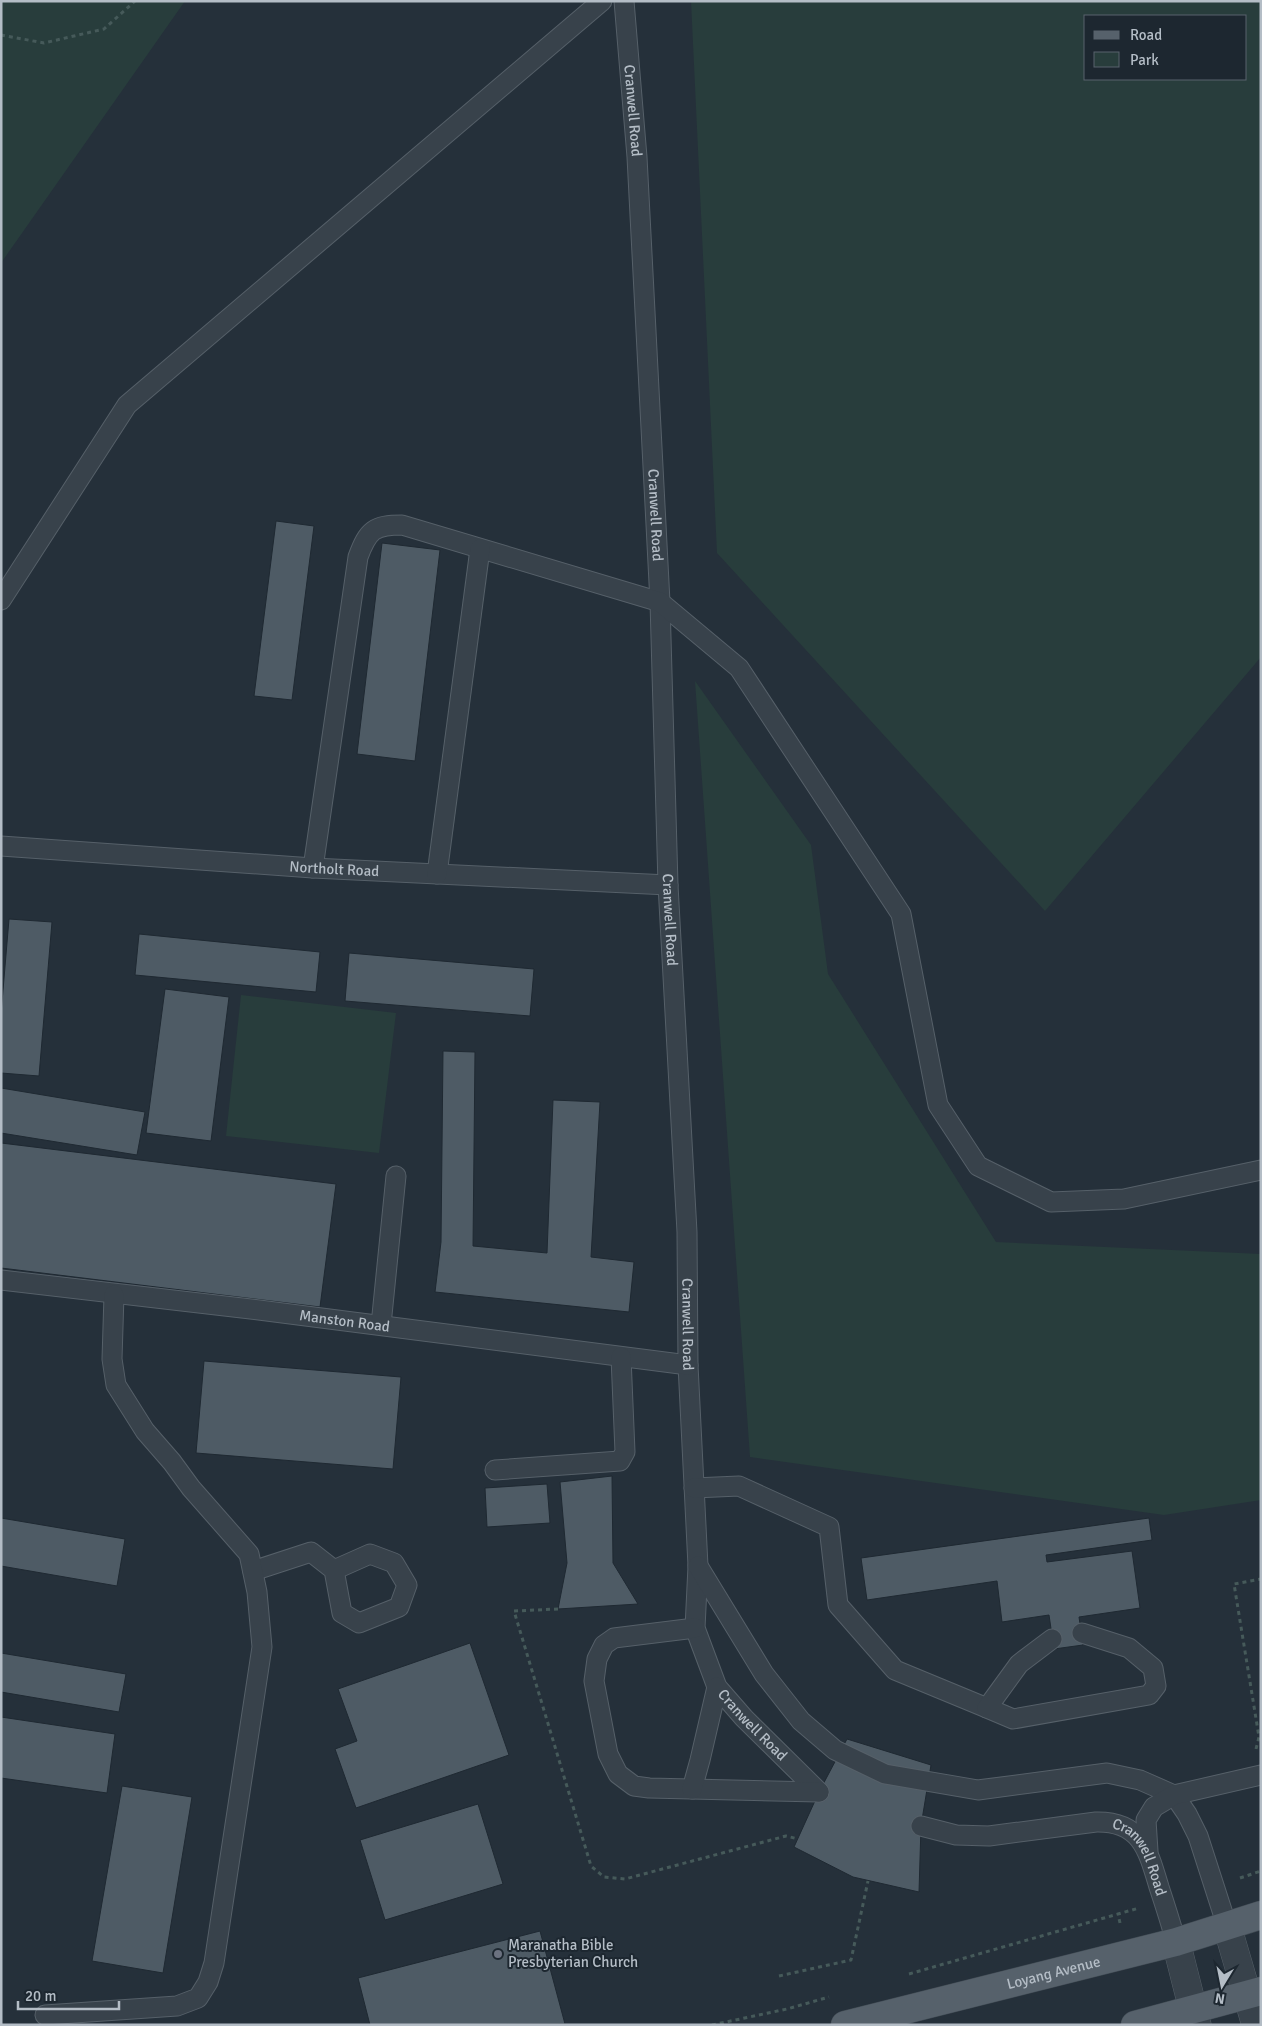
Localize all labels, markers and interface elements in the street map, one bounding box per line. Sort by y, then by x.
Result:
legend [1084,15,1247,80]
text: Road [1130,26,1162,44]
text: Park [1130,51,1159,69]
street label: Cranwell Road [620,64,646,157]
street label: Cranwell Road [644,468,667,562]
street label: Northolt Road [289,857,380,880]
street label: Cranwell Road [659,873,681,966]
street label: Cranwell Road [678,1278,697,1371]
street label: Manston Road [298,1306,391,1336]
street label: Cranwell Road [714,1685,791,1764]
street label: Cranwell Road [1110,1814,1170,1898]
place label: Maranatha Bible Presbyterian Church [508,1936,638,1971]
marker: Maranatha Bible Presbyterian Church [492,1948,504,1960]
street label: Loyang Avenue [1005,1952,1102,1993]
north arrow [1197,1961,1247,2011]
scale bar [18,1978,119,2010]
text: 20 m [25,1987,56,2005]
text: N [1214,1989,1226,2008]

